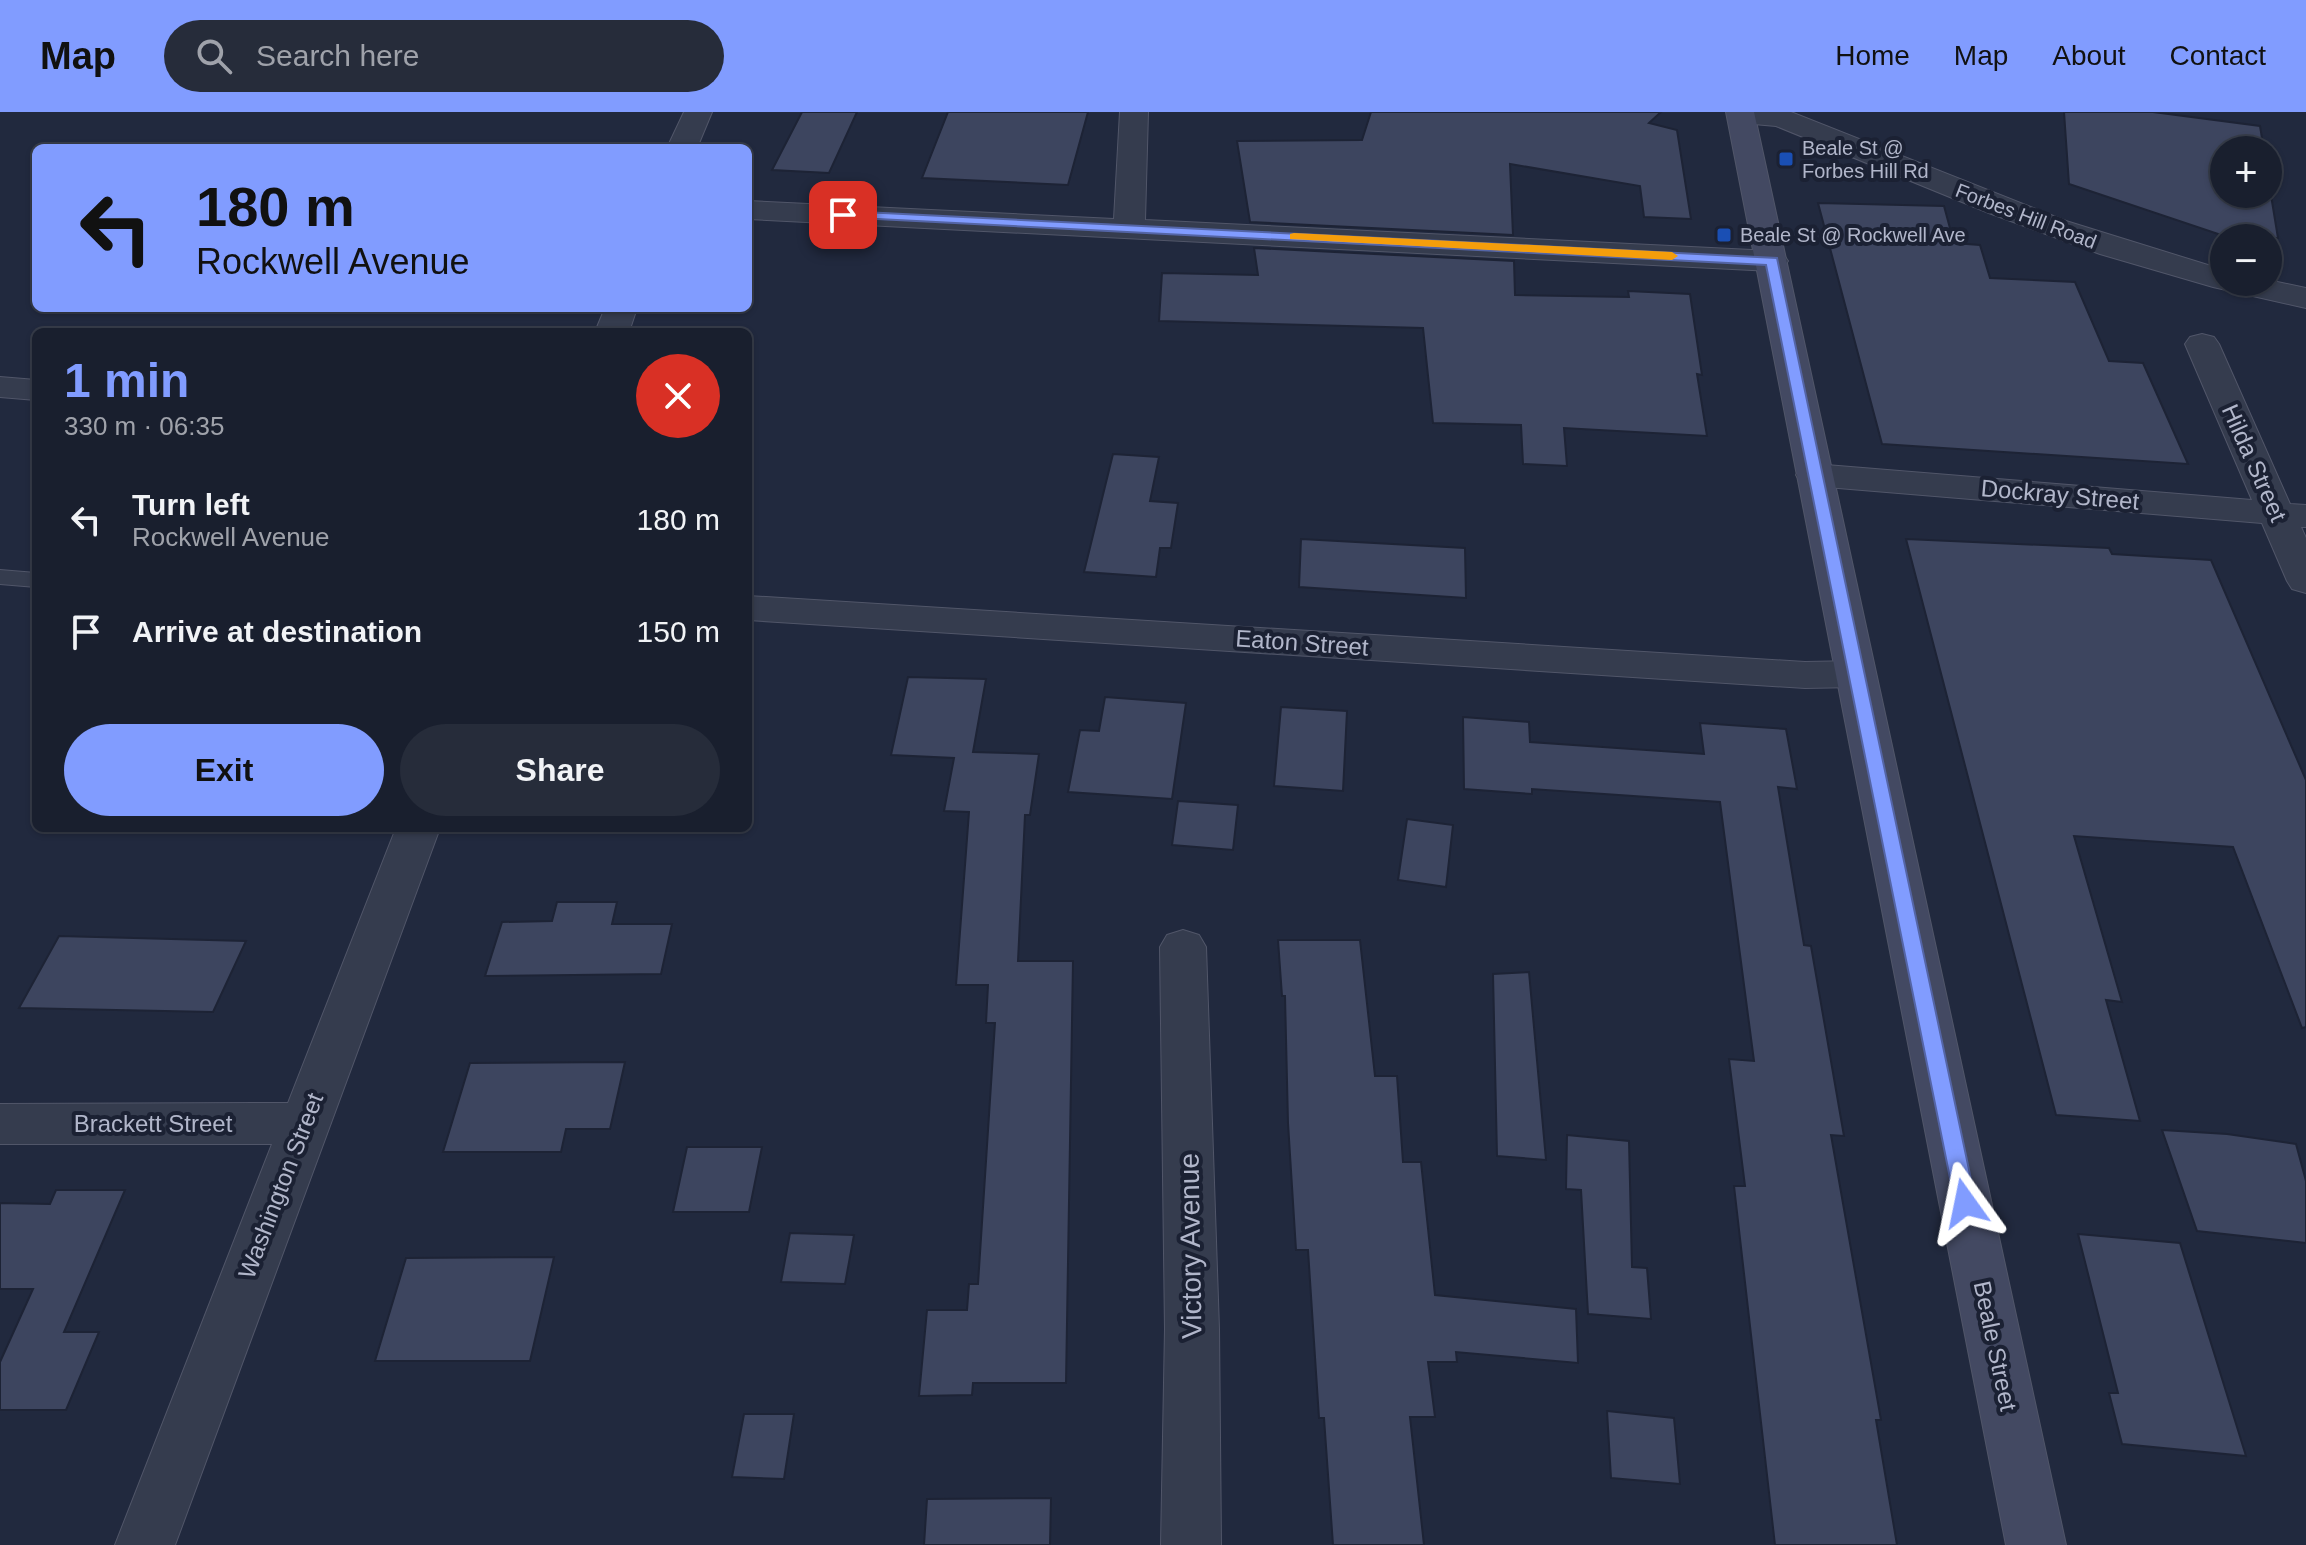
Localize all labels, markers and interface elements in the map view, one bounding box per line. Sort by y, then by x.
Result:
search box [164,20,724,92]
icon: search [192,34,236,78]
text: Map [40,35,116,77]
text: Search here [256,39,419,72]
text: Home [1835,40,1910,71]
text: Map [1954,40,2008,71]
text: About [2052,40,2126,71]
text: Contact [2170,40,2266,71]
map controls [2210,136,2282,296]
button: + [2210,136,2282,208]
place label: Beale St @ Forbes Hill Rd [1802,137,1929,182]
marker: Beale St @ Forbes Hill Rd [1777,150,1795,168]
text: 180 m [196,175,355,238]
icon: left [64,176,168,280]
street label: Forbes Hill Road [1953,179,2099,253]
pin [809,181,877,249]
icon: arrive [821,193,865,237]
place label: Beale St @ Rockwell Ave [1740,224,1966,246]
button: − [2210,224,2282,296]
marker: Beale St @ Rockwell Ave [1715,226,1733,244]
text: Rockwell Avenue [196,241,470,282]
text: 1 min [64,354,189,407]
button: close [636,354,720,438]
street label: Hilda Street [2217,400,2292,526]
text: 330 m · 06:35 [64,411,224,441]
street label: Dockray Street [1980,474,2141,515]
text: Turn left [132,488,250,521]
icon: left [64,498,108,542]
text: 180 m [637,503,720,536]
text: Rockwell Avenue [132,522,330,552]
icon: arrive [64,610,108,654]
text: Arrive at destination [132,615,422,648]
text: 150 m [637,615,720,648]
street label: Eaton Street [1235,624,1370,661]
button: Exit [64,724,384,816]
button: Share [400,724,720,816]
street label: Washington Street [233,1089,328,1282]
street label: Brackett Street [74,1110,233,1137]
street label: Victory Avenue [1173,1153,1208,1339]
position arrow [1923,1161,2007,1245]
street label: Beale Street [1969,1278,2022,1414]

